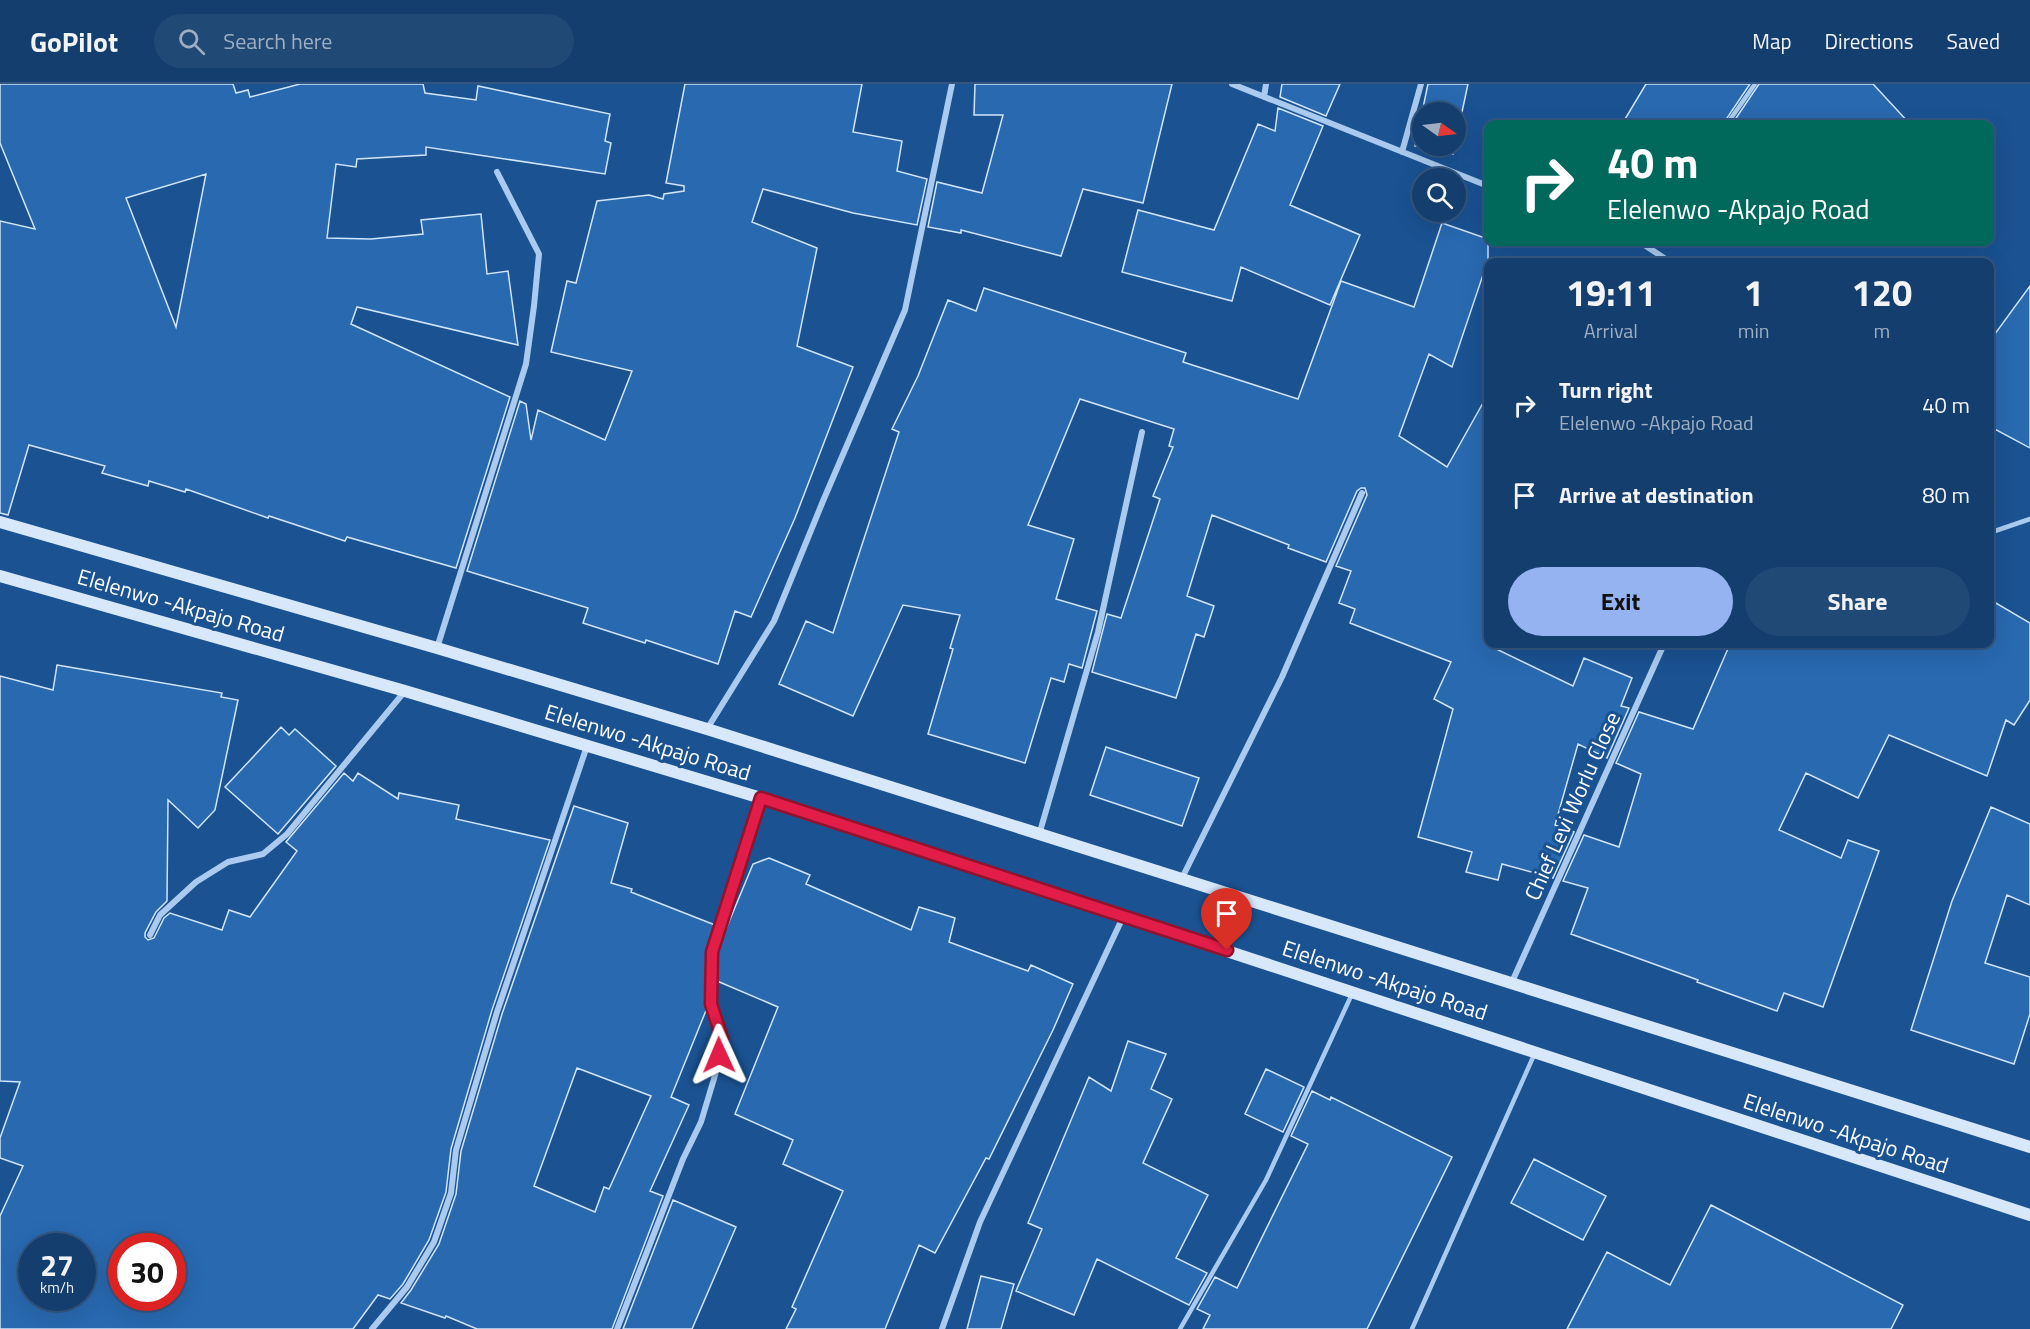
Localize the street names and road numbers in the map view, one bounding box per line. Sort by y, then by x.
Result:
street label: Elelenwo -Akpajo Road [73,559,289,651]
street label: Elelenwo -Akpajo Road [541,694,755,790]
street label: Chief Levi Worlu Close [1515,706,1629,906]
street label: Elelenwo -Akpajo Road [1278,931,1492,1029]
street label: Elelenwo -Akpajo Road [1739,1084,1953,1182]

